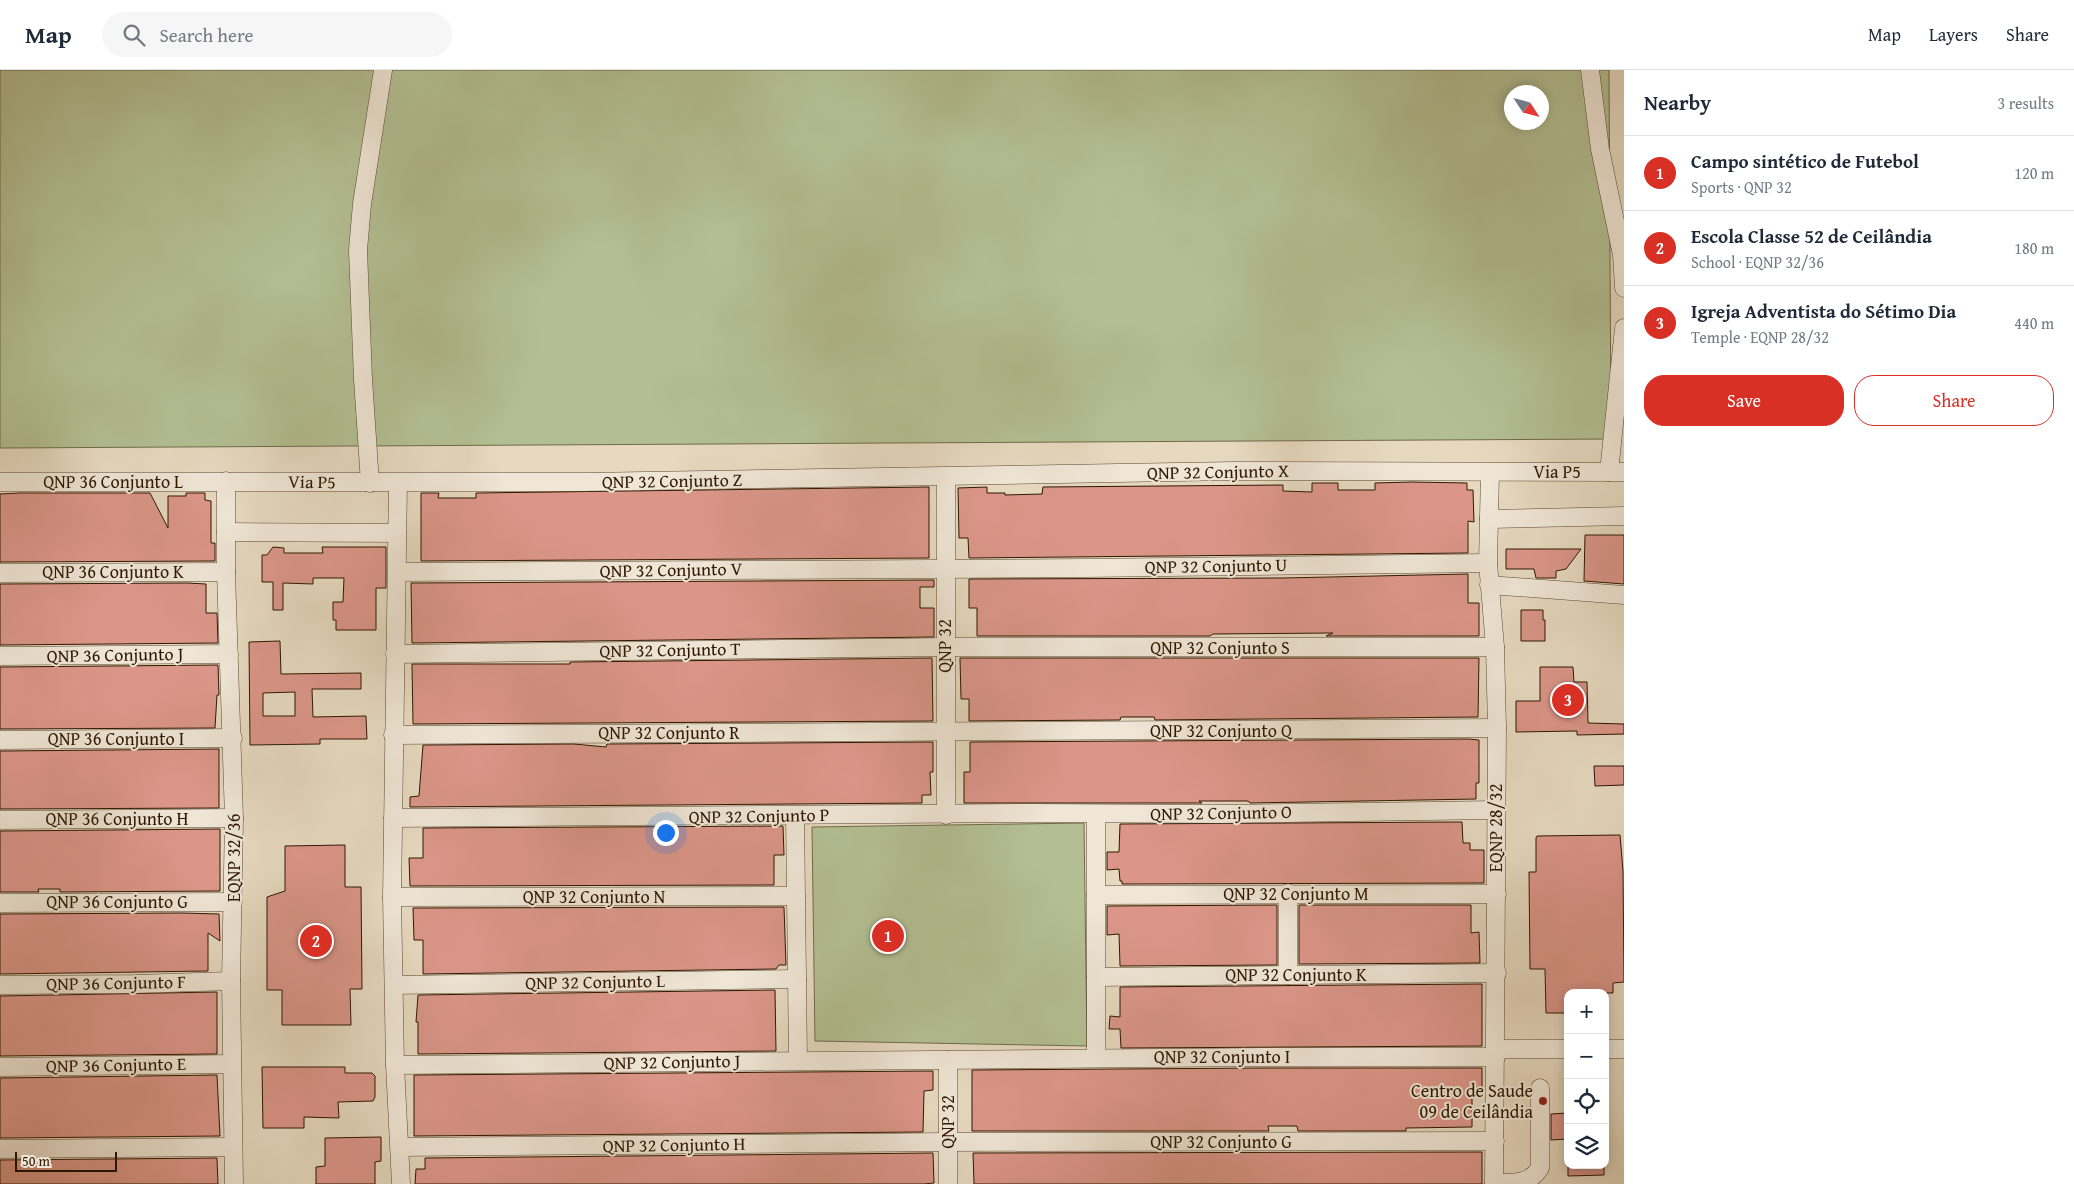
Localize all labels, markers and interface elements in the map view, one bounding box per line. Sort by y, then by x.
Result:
search box [102,12,452,57]
text: Map [25,17,72,52]
icon: search [120,21,148,49]
text: Search here [160,21,253,49]
text: Map [1868,21,1901,48]
text: Layers [1929,21,1978,48]
text: Share [2006,21,2049,48]
north arrow [1504,85,1549,130]
text: Nearby [1644,87,1711,118]
text: 3 results [1997,91,2054,115]
text: Campo sintético de Futebol [1691,147,1919,175]
text: 1 [1656,161,1664,185]
text: 120 m [2014,161,2054,185]
text: Sports · QNP 32 [1691,175,1792,199]
text: Escola Classe 52 de Ceilândia [1691,222,1932,250]
text: 2 [1656,236,1664,260]
text: 180 m [2014,236,2054,260]
text: School · EQNP 32/36 [1691,250,1824,274]
text: Igreja Adventista do Sétimo Dia [1691,297,1956,325]
text: 3 [1656,311,1664,335]
text: 440 m [2014,311,2054,335]
text: Temple · EQNP 28/32 [1691,325,1829,349]
button: Save [1644,375,1844,426]
button: Share [1854,375,2054,426]
street label: QNP 32 Conjunto X [1147,457,1289,486]
street label: Via P5 [1533,458,1581,485]
street label: QNP 32 Conjunto Z [602,466,742,495]
street label: QNP 36 Conjunto L [43,468,183,495]
street label: Via P5 [288,468,336,495]
street label: QNP 32 Conjunto U [1144,551,1288,580]
street label: QNP 32 Conjunto V [599,555,743,584]
street label: QNP 36 Conjunto K [42,558,184,585]
street label: QNP 32 [931,619,958,673]
street label: QNP 32 Conjunto S [1150,634,1290,661]
street label: QNP 32 Conjunto T [599,635,741,664]
street label: QNP 36 Conjunto J [46,640,184,669]
pin: 3 [1552,681,1584,719]
street label: QNP 32 Conjunto Q [1150,717,1293,744]
street label: QNP 32 Conjunto R [598,719,740,746]
street label: QNP 36 Conjunto I [48,725,184,752]
street label: EQNP 28/32 [1482,784,1509,872]
street label: QNP 32 Conjunto O [1150,798,1292,827]
street label: QNP 32 Conjunto P [688,801,830,830]
street label: QNP 36 Conjunto H [46,805,188,832]
street label: EQNP 32/36 [220,814,247,902]
your location [653,820,679,846]
street label: QNP 32 Conjunto M [1223,880,1369,907]
street label: QNP 32 Conjunto N [523,883,666,910]
street label: QNP 36 Conjunto G [46,888,188,915]
pin: 1 [872,917,904,955]
pin: 2 [300,922,332,960]
street label: QNP 32 Conjunto K [1225,961,1367,988]
street label: QNP 32 Conjunto L [525,967,665,996]
street label: QNP 36 Conjunto F [46,968,186,997]
map controls [1564,989,1609,1169]
button: + [1564,989,1609,1034]
button: − [1564,1034,1609,1079]
street label: QNP 32 Conjunto I [1154,1043,1290,1070]
street label: QNP 32 Conjunto J [603,1047,741,1076]
street label: QNP 36 Conjunto E [46,1050,186,1079]
place label: Centro de Saude 09 de Ceilândia [1411,1077,1533,1125]
button: locate [1564,1079,1609,1124]
street label: QNP 32 [934,1095,961,1149]
marker: Centro de Saude 09 de Ceilândia [1537,1095,1549,1107]
button: layers [1564,1124,1609,1169]
street label: QNP 32 Conjunto G [1150,1128,1292,1155]
street label: QNP 32 Conjunto H [602,1130,746,1159]
scale bar [15,1149,118,1172]
text: 50 m [22,1151,50,1171]

